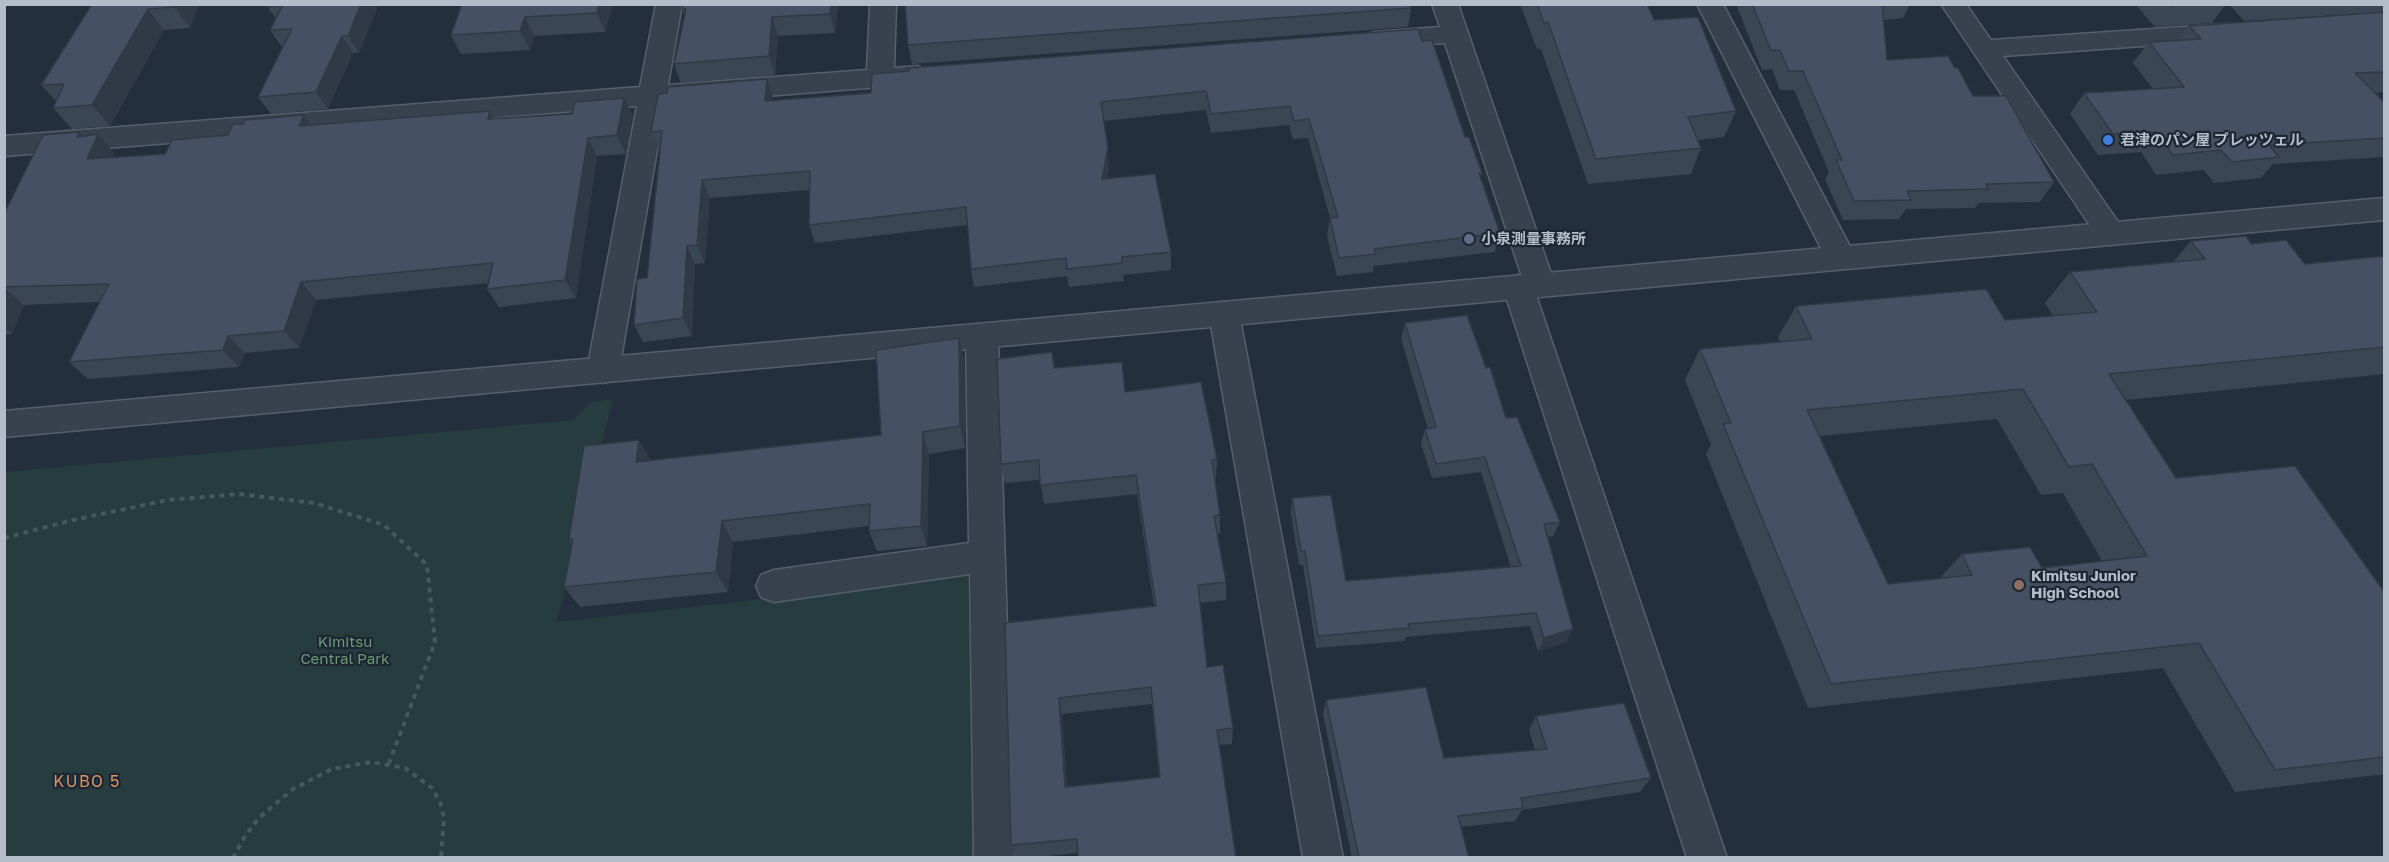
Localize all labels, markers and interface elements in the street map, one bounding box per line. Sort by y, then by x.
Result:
place label: 君津のパン屋 プレッツェル [2120,131,2304,149]
marker: 君津のパン屋 プレッツェル [2101,133,2115,147]
place label: 小泉測量事務所 [1481,230,1586,248]
marker: 小泉測量事務所 [1462,232,1476,246]
place label: Kimitsu Junior High School [2031,567,2136,602]
marker: Kimitsu Junior High School [2012,578,2026,592]
park label: Kimitsu Central Park [300,633,390,668]
district label: KUBO 5 [53,772,121,792]

